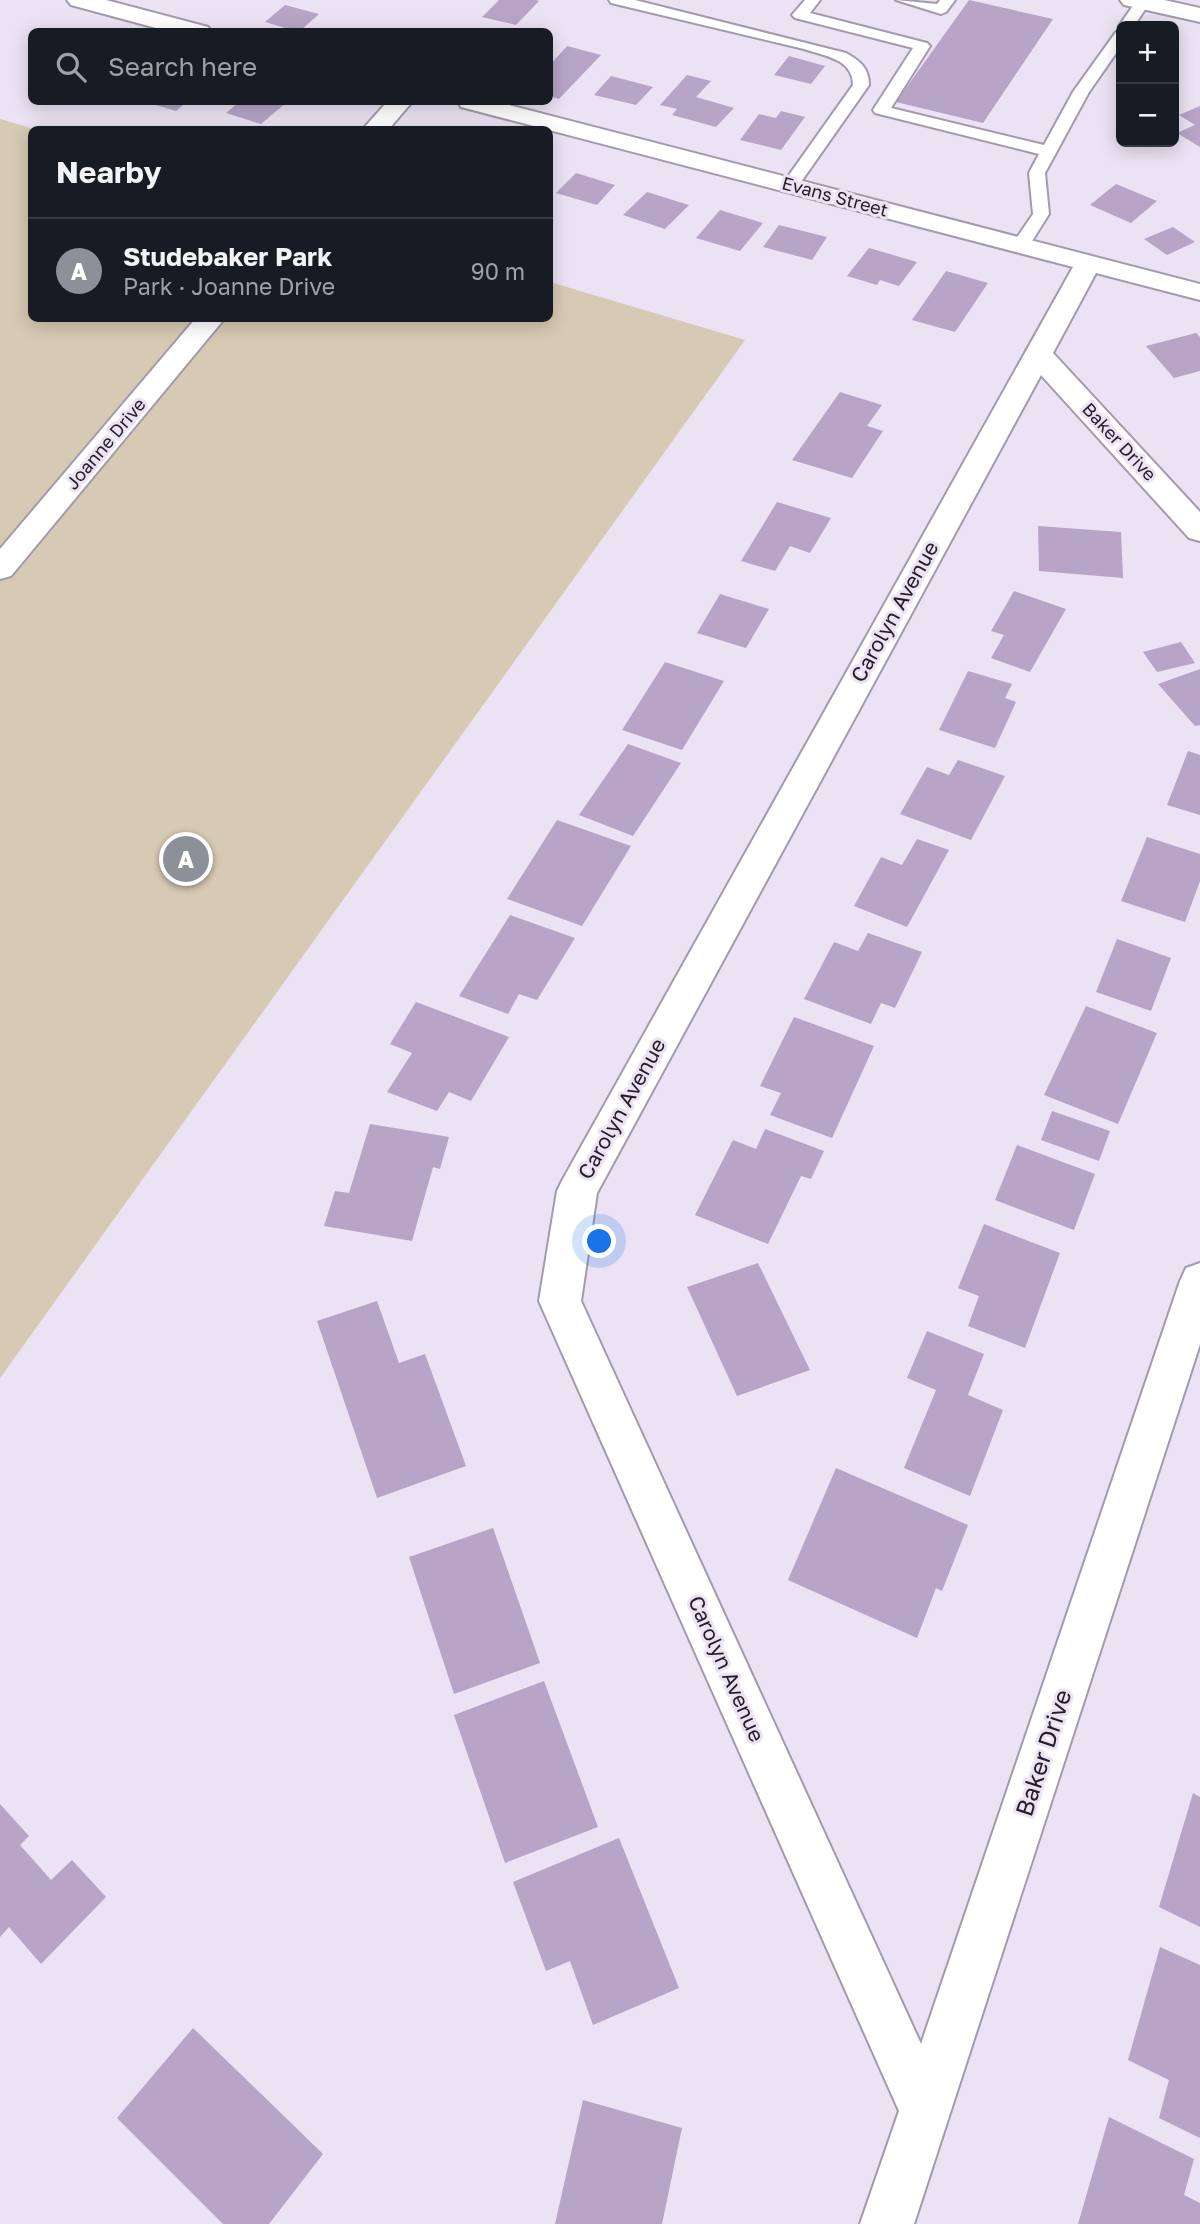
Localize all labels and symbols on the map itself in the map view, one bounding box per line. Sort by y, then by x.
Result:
street label: Evans Street [780,171,891,221]
street label: Joanne Drive [61,393,150,494]
street label: Baker Drive [1078,398,1161,485]
street label: Carolyn Avenue [845,537,944,687]
pin: A [163,833,209,885]
street label: Carolyn Avenue [572,1034,671,1184]
your location [582,1224,616,1258]
street label: Carolyn Avenue [683,1592,771,1746]
street label: Baker Drive [1008,1686,1077,1820]

